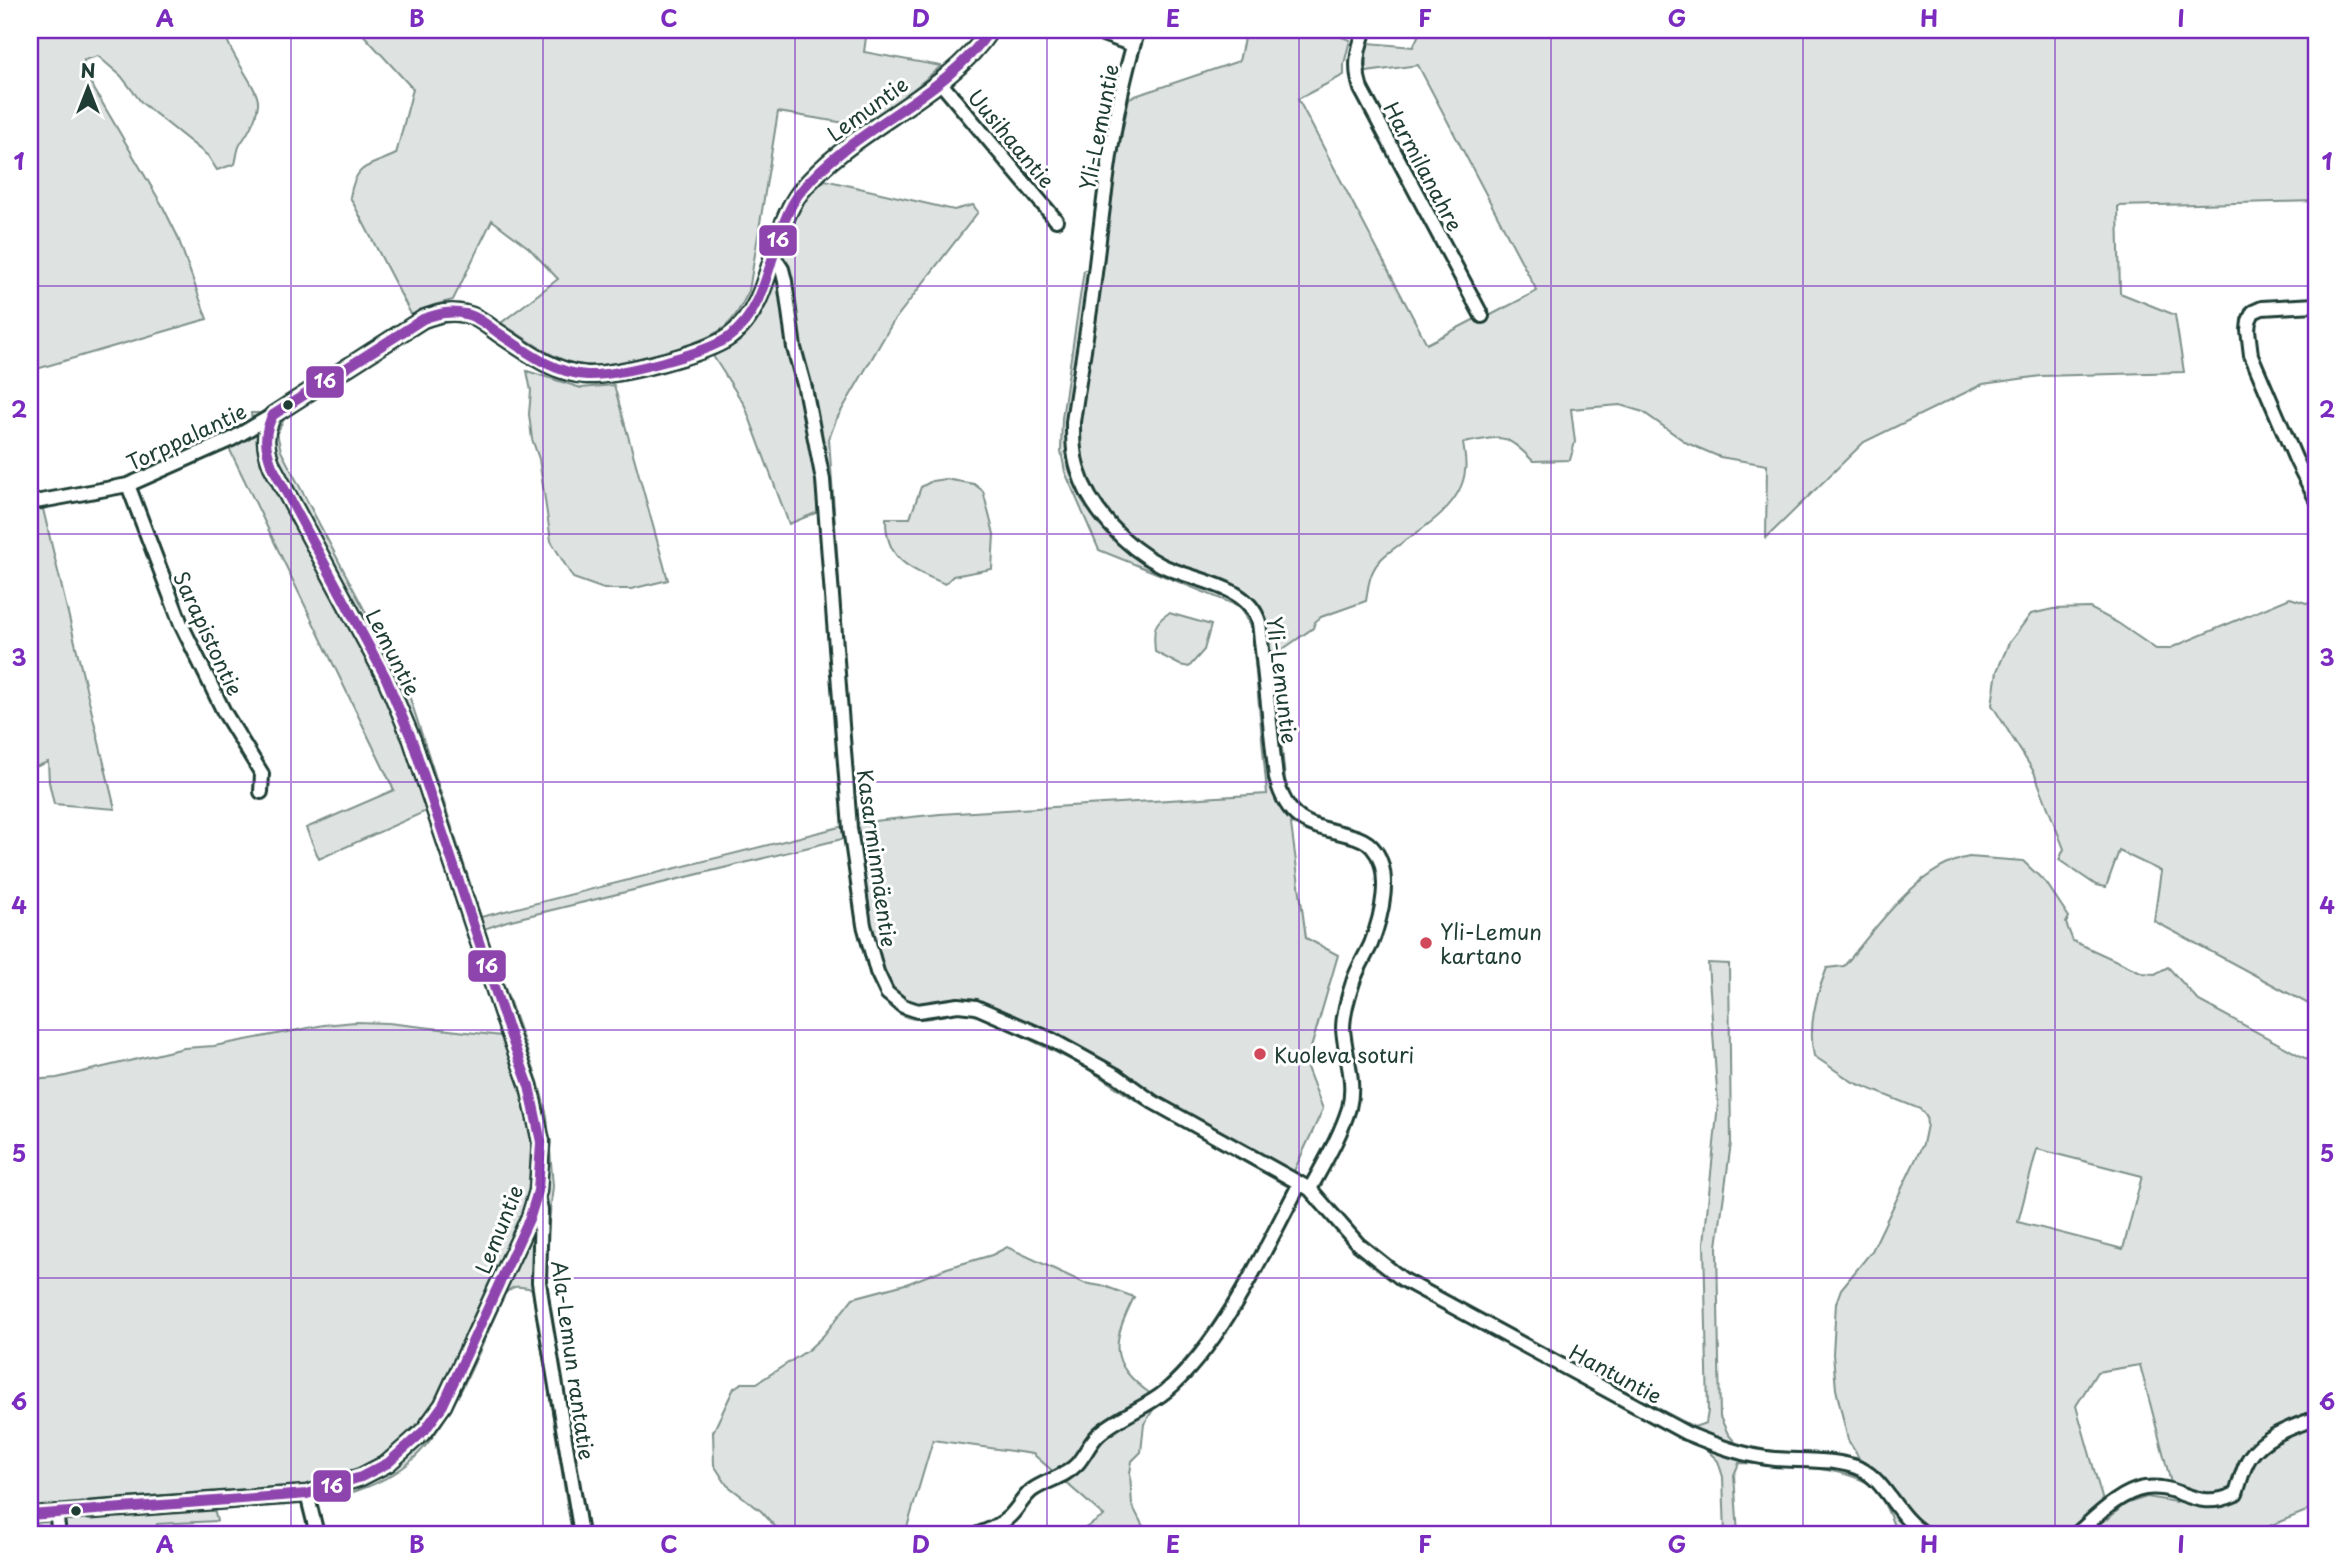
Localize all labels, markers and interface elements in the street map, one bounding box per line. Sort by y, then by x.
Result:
text: A [156,0,174,35]
text: B [409,0,425,35]
text: C [660,0,678,35]
text: D [912,0,930,35]
text: E [1166,0,1180,35]
text: F [1418,0,1432,35]
text: G [1668,0,1686,35]
text: H [1920,0,1938,35]
text: I [2177,0,2185,35]
north arrow [52,52,122,122]
text: N [80,56,96,84]
street label: Yli-Lemuntie [1070,61,1126,193]
street label: Lemuntie [820,68,914,148]
street label: Uusihaantie [961,81,1063,195]
street label: Harmilanahre [1376,95,1472,237]
text: 1 [14,143,25,178]
text: 1 [2322,143,2333,178]
line badge: 16 [758,224,798,257]
text: 16 [767,225,789,253]
line badge: 16 [305,365,345,399]
text: 16 [314,366,336,394]
text: 2 [11,391,27,426]
text: 2 [2319,391,2335,426]
street label: Torppalantie [121,394,251,478]
unlabelled marker [281,398,295,412]
street label: Sarapistontie [166,565,252,701]
street label: Lemuntie [359,603,429,701]
street label: Yli-Lemuntie [1259,614,1307,746]
text: 3 [11,639,27,674]
text: 3 [2319,639,2335,674]
street label: Kasarminmäentie [850,767,906,949]
text: 4 [11,887,27,922]
text: 4 [2319,887,2335,922]
place label: Yli-Lemun kartano [1440,915,1542,971]
marker: Yli-Lemun kartano [1418,935,1434,951]
line badge: 16 [467,949,507,983]
text: 16 [476,951,498,979]
place label: Kuoleva soturi [1274,1038,1414,1070]
marker: Kuoleva soturi [1252,1046,1268,1062]
text: 5 [12,1135,26,1170]
text: 5 [2320,1135,2334,1170]
street label: Lemuntie [466,1180,530,1278]
street label: Ala-Lemun rantatie [544,1258,604,1462]
street label: Hantuntie [1564,1335,1668,1411]
text: 6 [11,1383,27,1418]
text: 6 [2319,1383,2335,1418]
line badge: 16 [312,1469,352,1503]
text: 16 [321,1471,343,1499]
unlabelled marker [69,1504,83,1518]
text: A [156,1526,174,1561]
text: B [409,1526,425,1561]
text: C [660,1526,678,1561]
text: D [912,1526,930,1561]
text: E [1166,1526,1180,1561]
text: F [1418,1526,1432,1561]
text: G [1668,1526,1686,1561]
text: H [1920,1526,1938,1561]
text: I [2177,1526,2185,1561]

